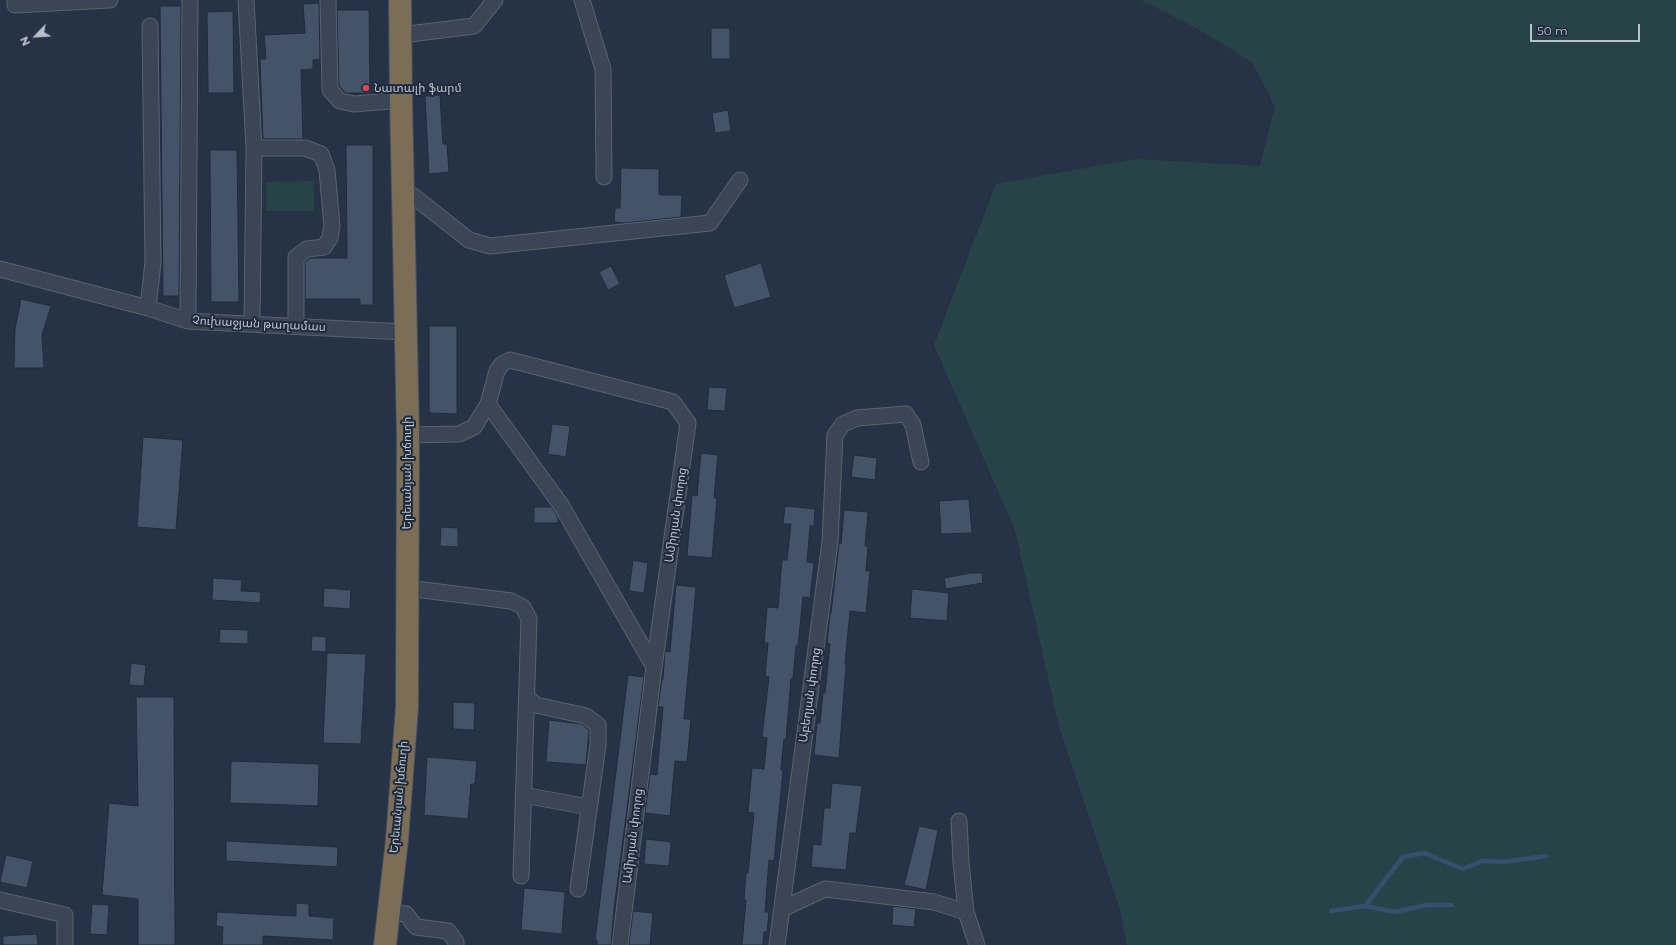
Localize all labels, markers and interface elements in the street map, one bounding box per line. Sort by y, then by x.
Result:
north arrow [16,16,56,56]
scale bar [1532,16,1642,42]
text: 50 m [1537,23,1568,38]
text: N [17,34,33,48]
place label: Նատալի ֆարմ [374,81,462,95]
marker: Նատալի ֆարմ [361,83,371,93]
street label: Չուխաջյան թաղամաս [192,313,326,335]
street label: Երեւանյան խճուղի [400,417,414,529]
street label: Ամիրյան փողոց [662,467,690,563]
street label: Աբեղյան փողոց [796,647,824,743]
street label: Երեւանյան խճուղի [387,740,411,854]
street label: Ամիրյան փողոց [620,788,646,884]

